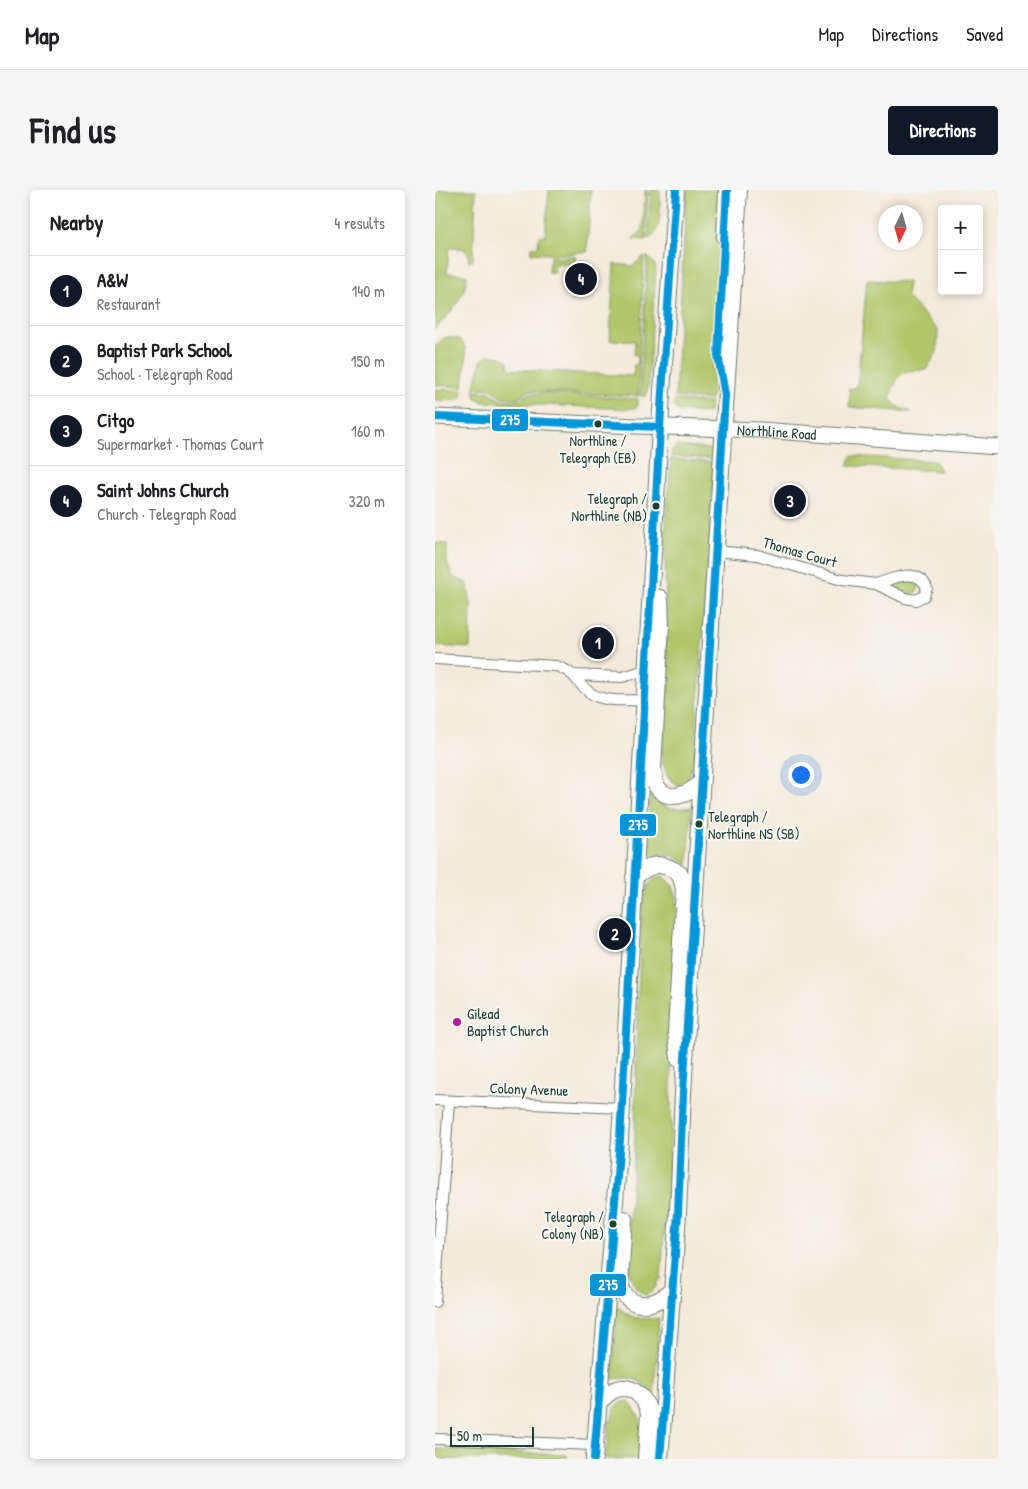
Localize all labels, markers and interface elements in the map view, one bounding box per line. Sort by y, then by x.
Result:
text: Map [25,19,59,51]
text: Map [819,22,844,47]
text: Directions [872,22,938,47]
text: Saved [966,22,1003,47]
button: Directions [888,106,998,155]
text: Find us [30,107,116,154]
north arrow [878,205,923,250]
map controls [938,205,983,295]
button: + [938,205,983,250]
text: Nearby [50,208,103,237]
text: 4 results [334,212,385,234]
button: − [938,250,983,295]
pin: 4 [565,260,597,298]
text: A&W [97,267,128,293]
text: 1 [63,280,69,302]
text: 140 m [351,280,385,302]
text: Restaurant [97,293,160,315]
text: Baptist Park School [97,337,232,363]
text: 2 [62,350,70,372]
text: 150 m [351,350,385,372]
text: School · Telegraph Road [97,363,233,385]
text: Citgo [97,407,134,433]
line badge: 275 [491,408,529,432]
text: 275 [500,410,520,429]
marker: Northline / Telegraph (EB) [593,419,603,429]
street label: Northline Road [737,419,817,445]
text: 3 [62,420,70,442]
text: 160 m [351,420,385,442]
place label: Northline / Telegraph (EB) [560,431,636,468]
text: Supermarket · Thomas Court [97,433,263,455]
text: Saint Johns Church [97,477,229,503]
pin: 3 [774,482,806,520]
place label: Telegraph / Northline (NB) [572,489,647,525]
text: 4 [63,490,69,512]
text: 320 m [349,490,385,512]
marker: Telegraph / Northline (NB) [651,501,661,511]
text: Church · Telegraph Road [97,503,236,525]
street label: Thomas Court [761,531,840,573]
pin: 1 [582,624,614,662]
your location [788,762,814,788]
place label: Telegraph / Northline NS (SB) [708,807,800,843]
line badge: 275 [619,813,657,837]
text: 275 [628,815,648,834]
marker: Telegraph / Northline NS (SB) [694,819,704,829]
pin: 2 [599,915,631,953]
place label: Gilead Baptist Church [467,1003,548,1041]
marker: Gilead Baptist Church [451,1016,463,1028]
street label: Colony Avenue [489,1077,569,1101]
place label: Telegraph / Colony (NB) [542,1207,604,1244]
marker: Telegraph / Colony (NB) [608,1219,618,1229]
line badge: 275 [589,1273,627,1297]
text: 275 [598,1275,618,1294]
scale bar [450,1424,534,1447]
text: 50 m [457,1426,482,1445]

